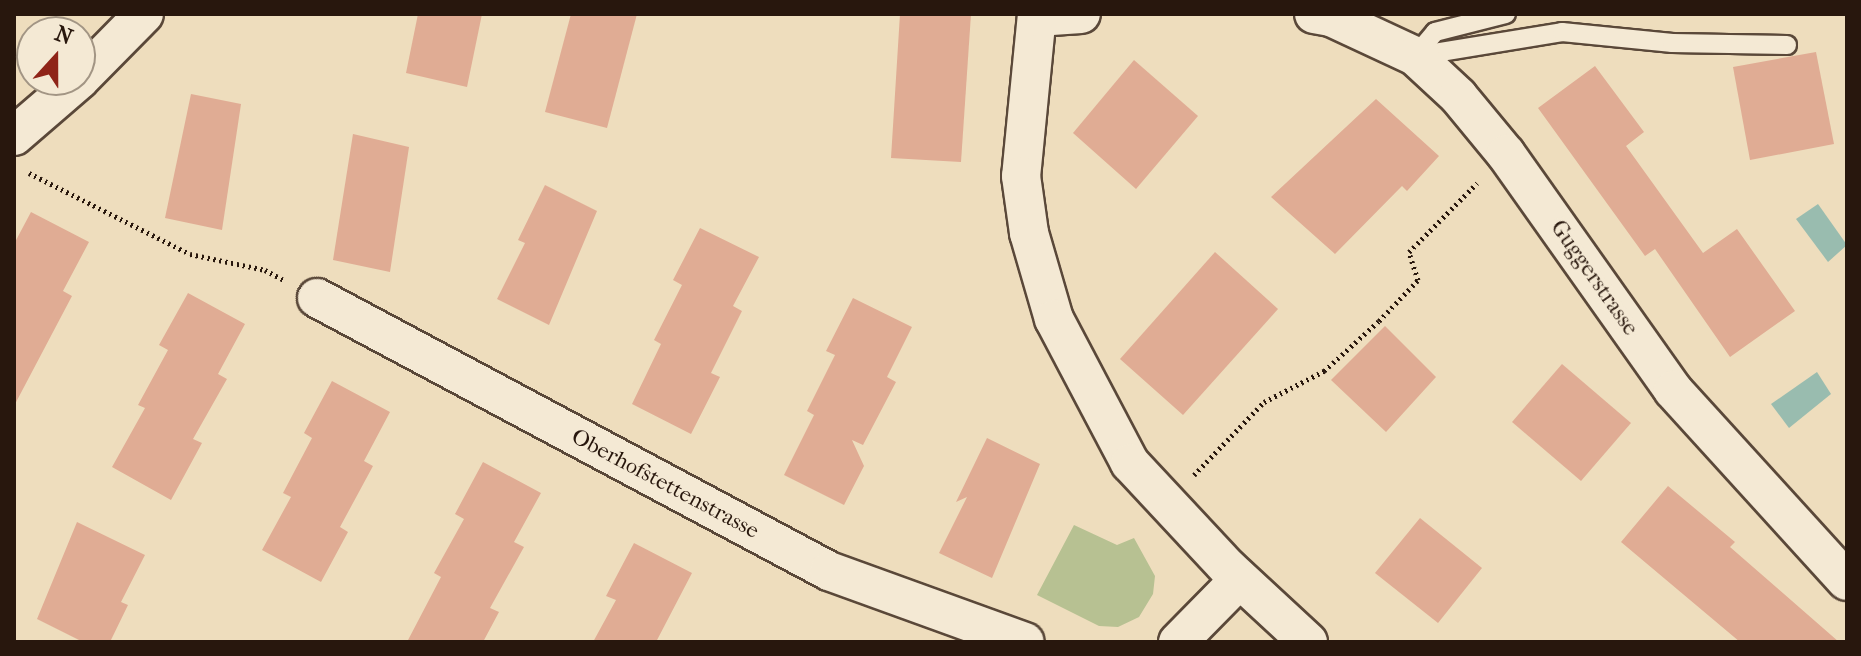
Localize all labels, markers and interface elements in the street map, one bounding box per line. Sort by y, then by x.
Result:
north arrow [16,16,96,96]
text: N [51,20,76,51]
street label: Guggerstrasse [1545,215,1643,341]
street label: Oberhofstettenstrasse [567,423,763,545]

